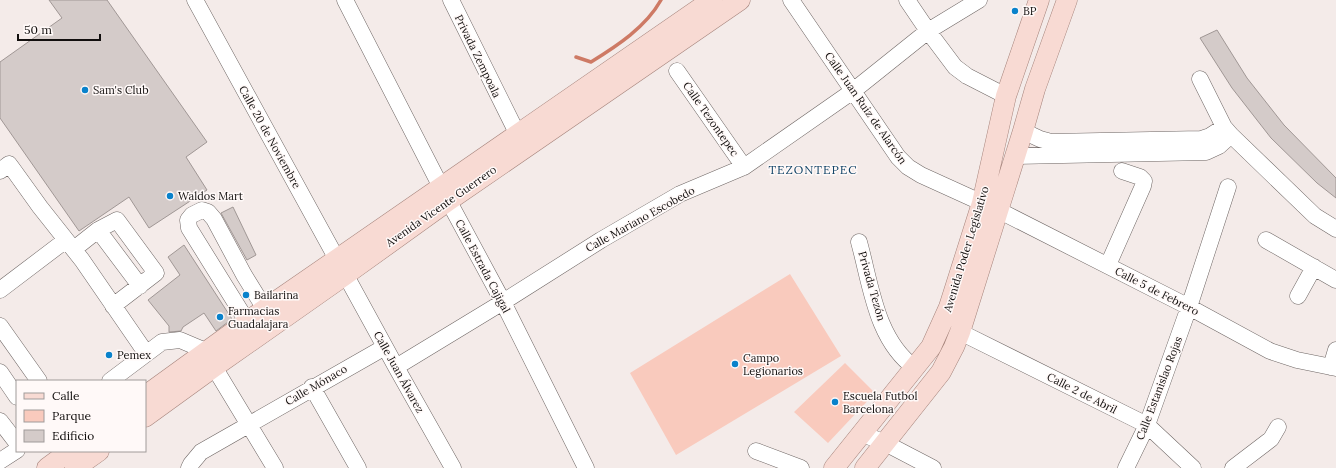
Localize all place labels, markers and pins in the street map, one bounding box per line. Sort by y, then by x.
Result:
place label: BP [1023,4,1037,18]
marker: BP [1010,6,1020,16]
place label: Sam's Club [93,83,149,97]
marker: Sam's Club [80,85,90,95]
place label: Waldos Mart [178,189,244,203]
marker: Waldos Mart [165,191,175,201]
place label: Bailarina [254,288,299,302]
marker: Bailarina [241,290,251,300]
place label: Farmacias Guadalajara [228,304,289,331]
marker: Farmacias Guadalajara [215,312,225,322]
place label: Pemex [117,348,151,362]
marker: Pemex [104,350,114,360]
place label: Campo Legionarios [743,351,803,378]
marker: Campo Legionarios [730,359,740,369]
place label: Escuela Futbol Barcelona [843,389,917,416]
marker: Escuela Futbol Barcelona [830,397,840,407]

